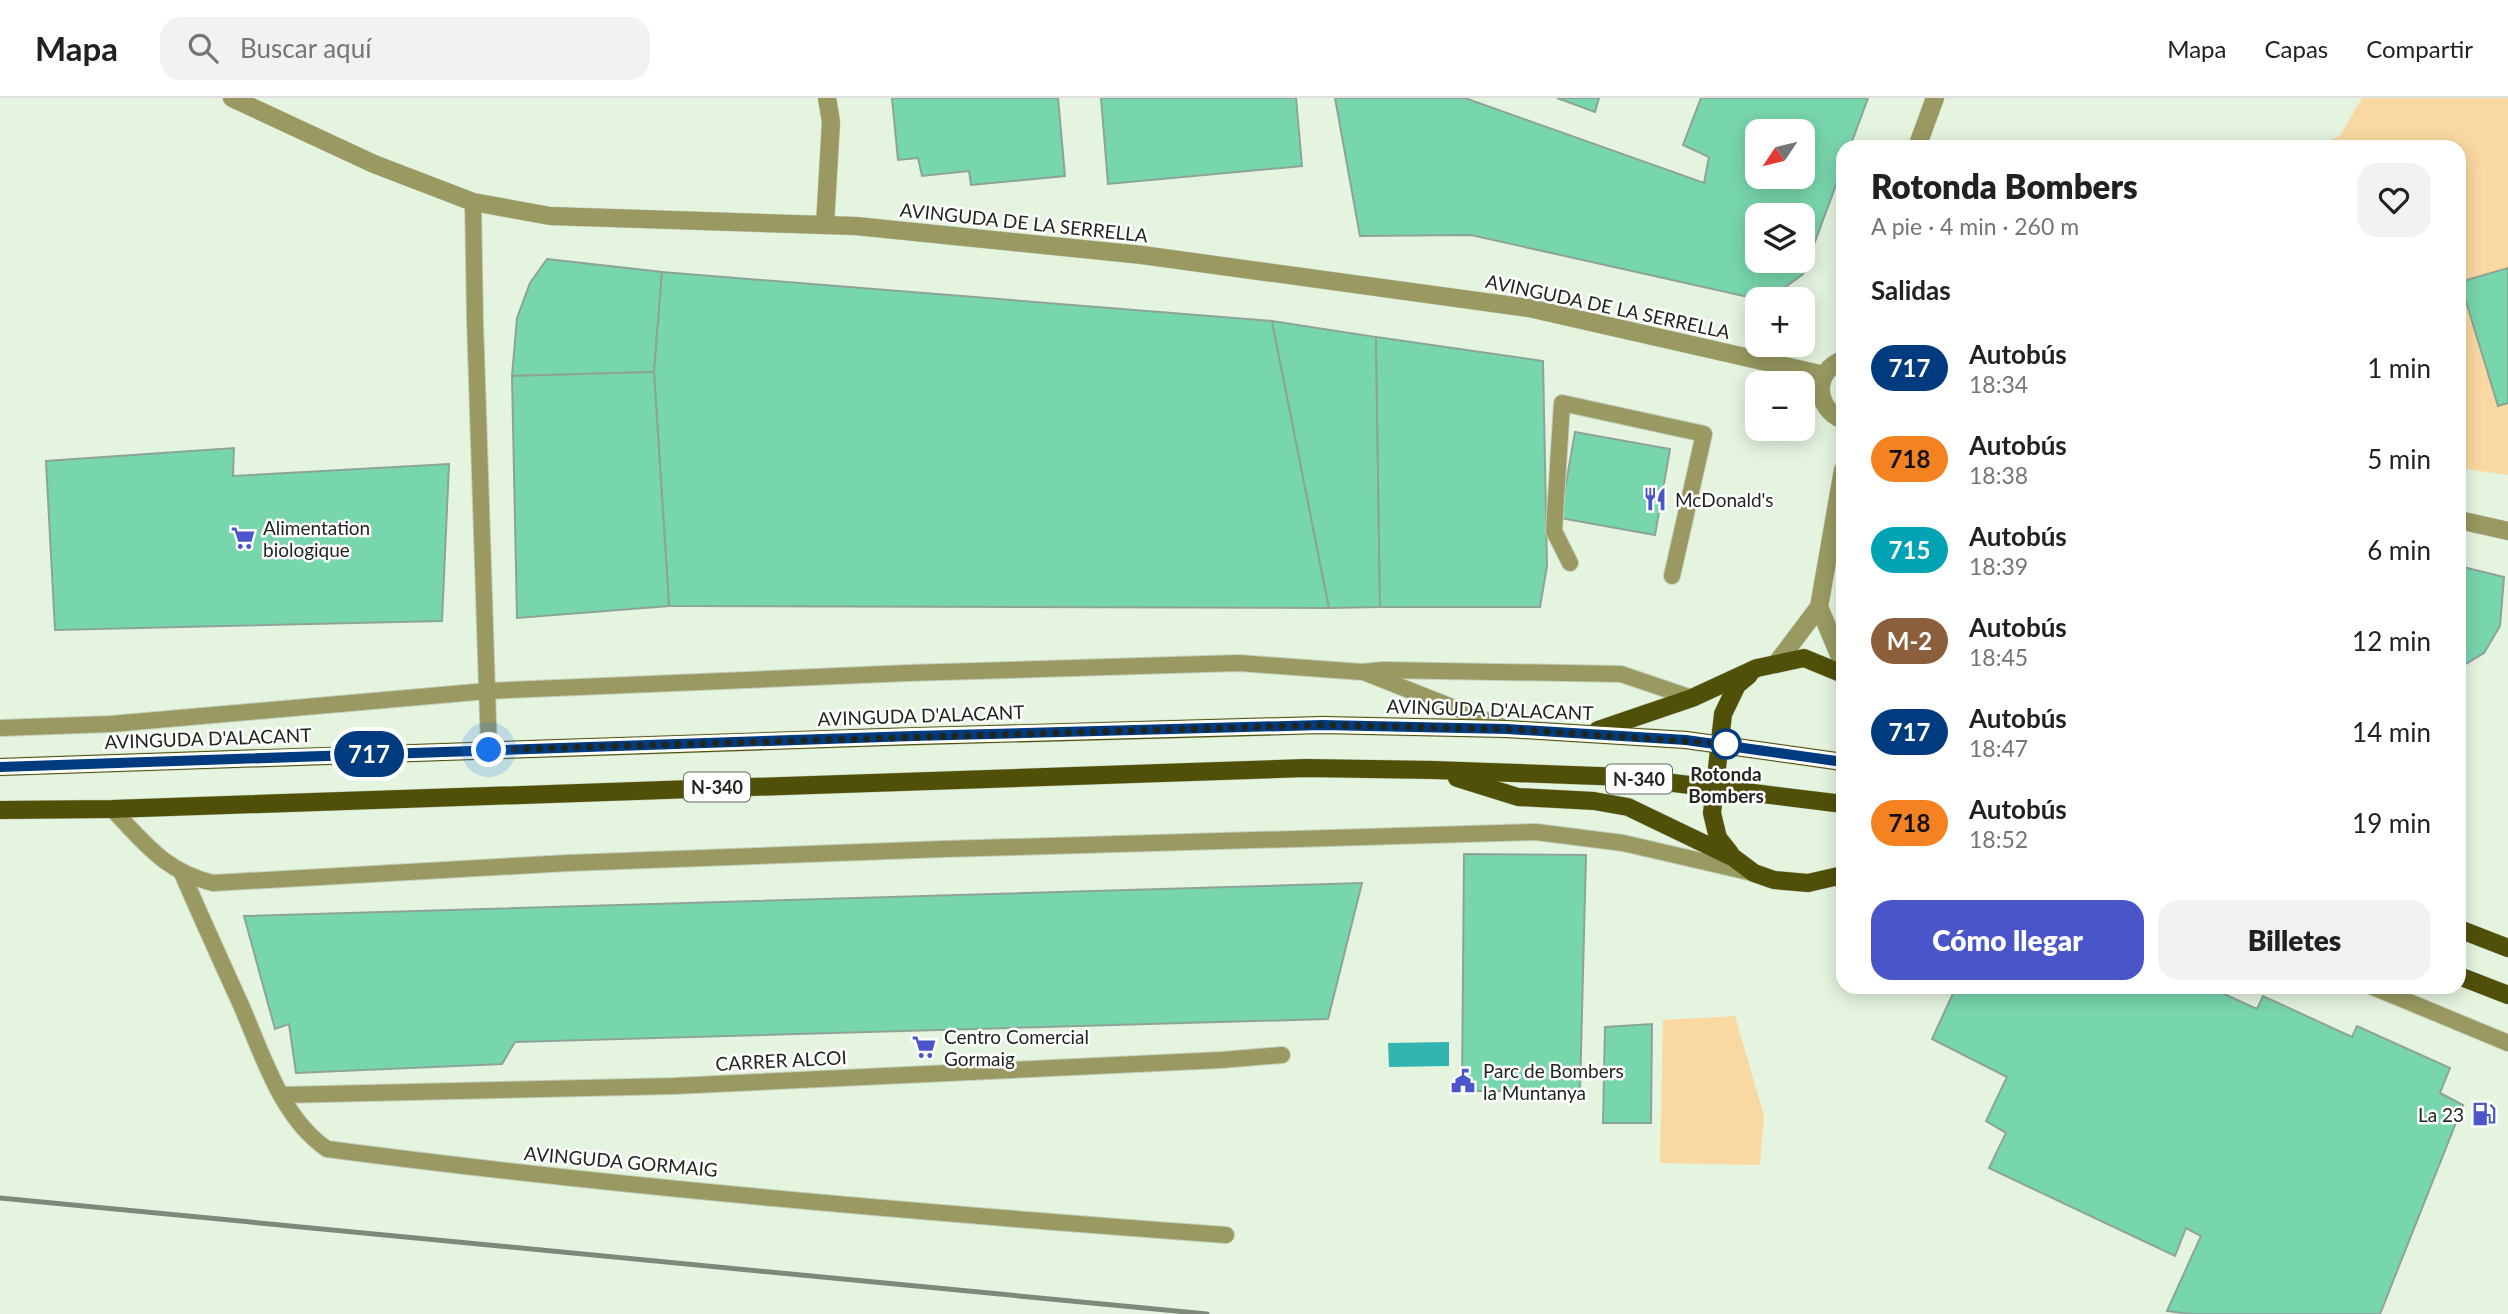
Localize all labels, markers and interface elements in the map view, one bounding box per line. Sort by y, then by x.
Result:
search box [160,17,650,80]
text: Mapa [35,28,118,68]
icon: search [184,29,222,67]
text: Buscar aquí [240,32,371,64]
text: Mapa [2167,34,2226,63]
text: Capas [2264,34,2328,63]
text: Compartir [2366,34,2473,63]
north arrow [1745,119,1815,189]
map controls [1745,119,1815,441]
button: heart [2357,163,2431,237]
text: Rotonda Bombers [1871,166,2138,206]
street label: AVINGUDA DE LA SERRELLA [899,198,1149,246]
button: layers [1745,203,1815,273]
text: A pie · 4 min · 260 m [1871,212,2079,240]
street label: AVINGUDA DE LA SERRELLA [1484,269,1732,343]
text: Salidas [1871,274,1951,306]
button: + [1745,287,1815,357]
text: Autobús [1969,338,2067,370]
text: 1 min [2367,352,2431,384]
text: 717 [1889,353,1930,382]
text: 18:34 [1969,370,2028,398]
button: − [1745,371,1815,441]
text: Autobús [1969,429,2067,461]
text: 5 min [2367,443,2431,475]
text: 718 [1889,444,1930,473]
text: 18:38 [1969,461,2028,489]
restaurant icon: McDonald's [1641,485,1669,513]
place label: McDonald's [1675,488,1774,511]
place label: Alimentation biologique [263,516,370,561]
text: Autobús [1969,520,2067,552]
supermarket icon: Alimentation biologique [229,524,257,552]
text: 6 min [2367,534,2431,566]
text: 715 [1889,535,1930,564]
text: 18:39 [1969,552,2028,580]
text: Autobús [1969,611,2067,643]
text: 12 min [2352,625,2431,657]
text: M-2 [1887,626,1932,655]
text: 18:45 [1969,643,2028,671]
street label: AVINGUDA D'ALACANT [1386,694,1594,724]
street label: AVINGUDA D'ALACANT [817,700,1025,730]
text: Autobús [1969,702,2067,734]
text: 14 min [2352,716,2431,748]
text: 717 [1889,717,1930,746]
street label: AVINGUDA D'ALACANT [104,723,312,753]
marker: Rotonda Bombers [1711,729,1741,759]
line badge: 717 [329,731,409,777]
your location [471,732,506,767]
text: 18:47 [1969,734,2028,762]
text: 717 [348,739,390,768]
place label: Rotonda Bombers [1688,762,1764,807]
road number: N-340 [1606,764,1672,794]
road number: N-340 [684,772,750,802]
text: Autobús [1969,793,2067,825]
text: 19 min [2352,807,2431,839]
text: 718 [1889,808,1930,837]
text: 18:52 [1969,825,2028,853]
button: Cómo llegar [1871,900,2144,980]
button: Billetes [2158,900,2431,980]
place label: Centro Comercial Gormaig [944,1025,1089,1070]
supermarket icon: Centro Comercial Gormaig [910,1033,938,1061]
street label: CARRER ALCOI [715,1045,847,1075]
place label: Parc de Bombers la Muntanya [1483,1059,1624,1104]
public building icon: Parc de Bombers la Muntanya [1449,1067,1477,1095]
fuel station icon: La 23 [2470,1100,2498,1128]
place label: La 23 [2418,1103,2464,1126]
street label: AVINGUDA GORMAIG [523,1141,719,1181]

